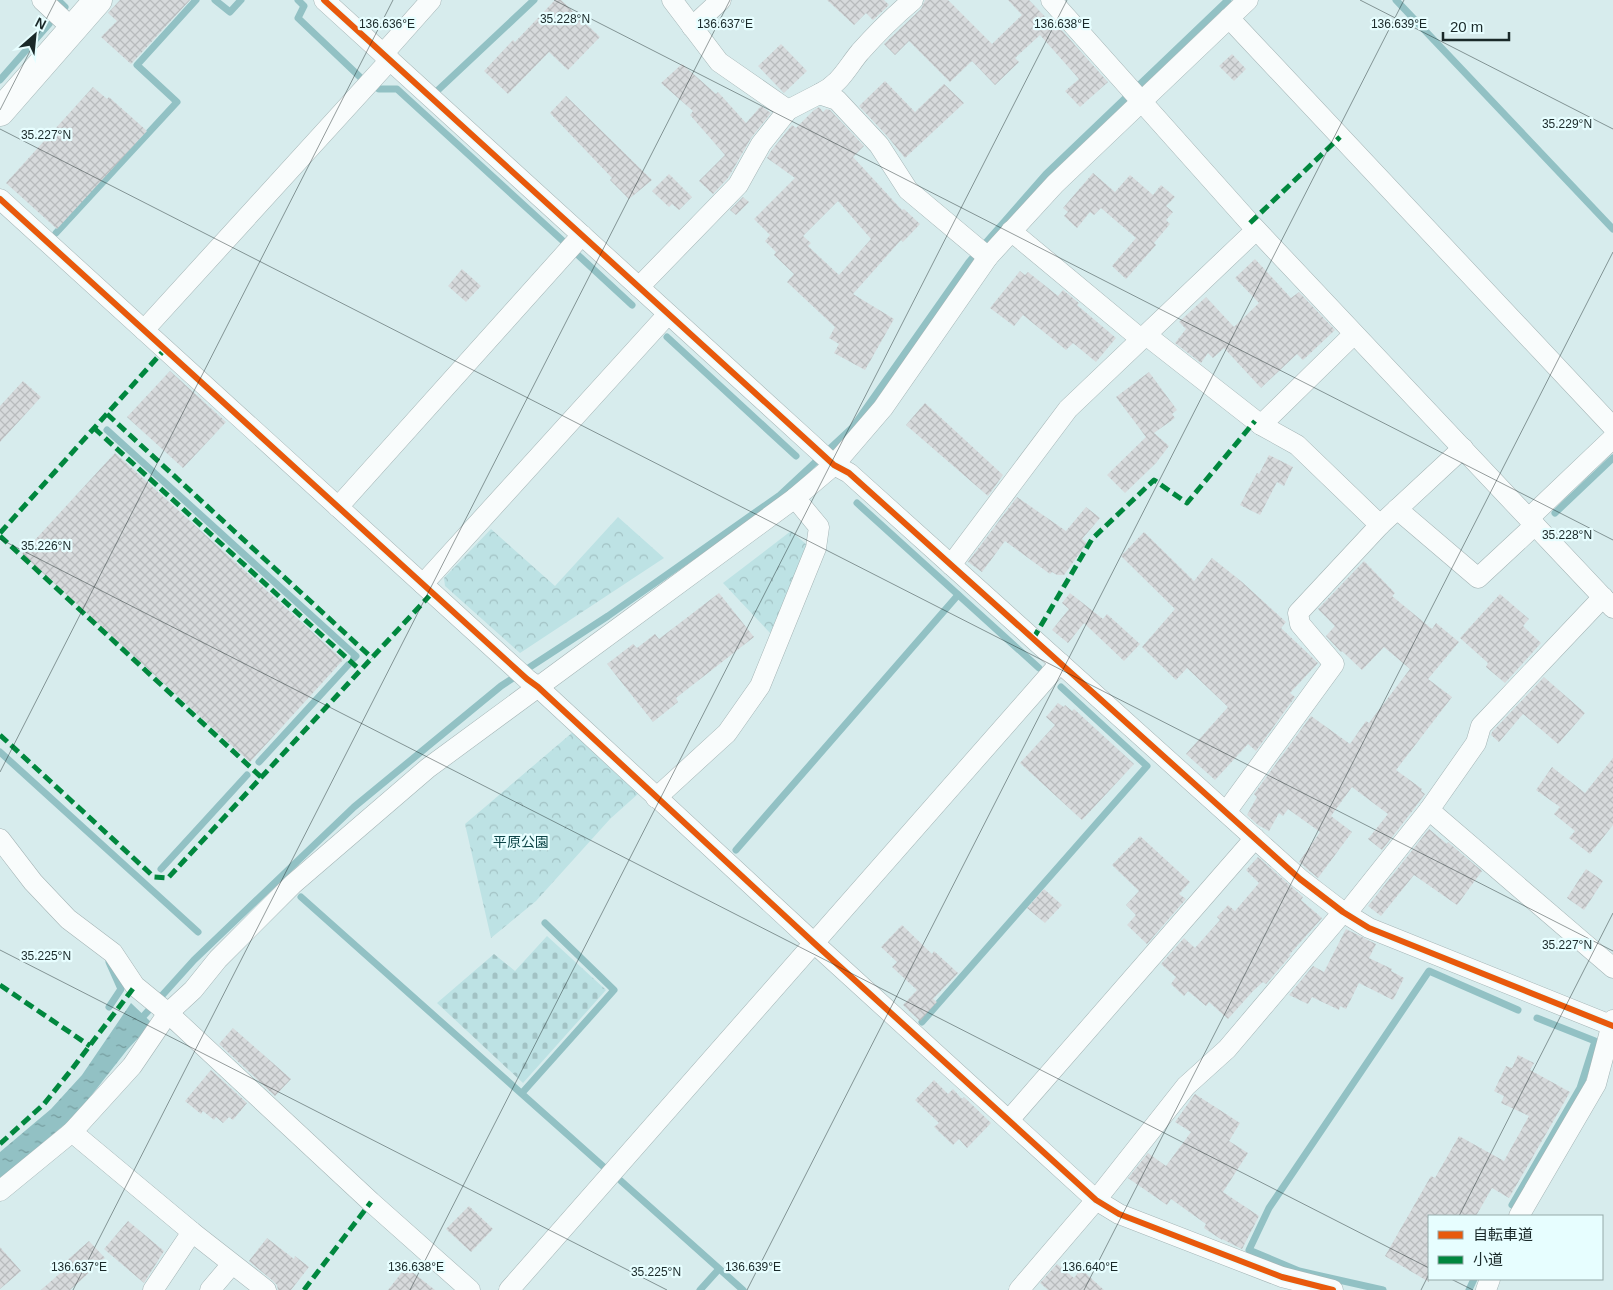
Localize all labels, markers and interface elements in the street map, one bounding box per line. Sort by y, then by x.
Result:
north arrow [10,10,60,60]
scale bar [1443,10,1509,42]
text: 35.228°N [540,12,590,26]
text: N [33,14,49,33]
text: 136.636°E [359,17,415,31]
text: 136.637°E [697,17,753,31]
text: 136.638°E [1034,17,1090,31]
text: 136.639°E [1371,17,1427,31]
text: 20 m [1450,18,1483,35]
text: 35.229°N [1542,117,1592,131]
text: 35.227°N [21,128,71,142]
text: 35.228°N [1542,528,1592,542]
text: 35.226°N [21,539,71,553]
park label: 平原公園 [493,834,549,850]
text: 35.227°N [1542,938,1592,952]
text: 35.225°N [21,949,71,963]
legend [1428,1215,1603,1280]
text: 自転車道 [1473,1226,1533,1243]
text: 小道 [1473,1251,1503,1268]
text: 136.637°E [51,1260,107,1274]
text: 136.638°E [388,1260,444,1274]
text: 136.639°E [725,1260,781,1274]
text: 136.640°E [1062,1260,1118,1274]
text: 35.225°N [631,1265,681,1279]

